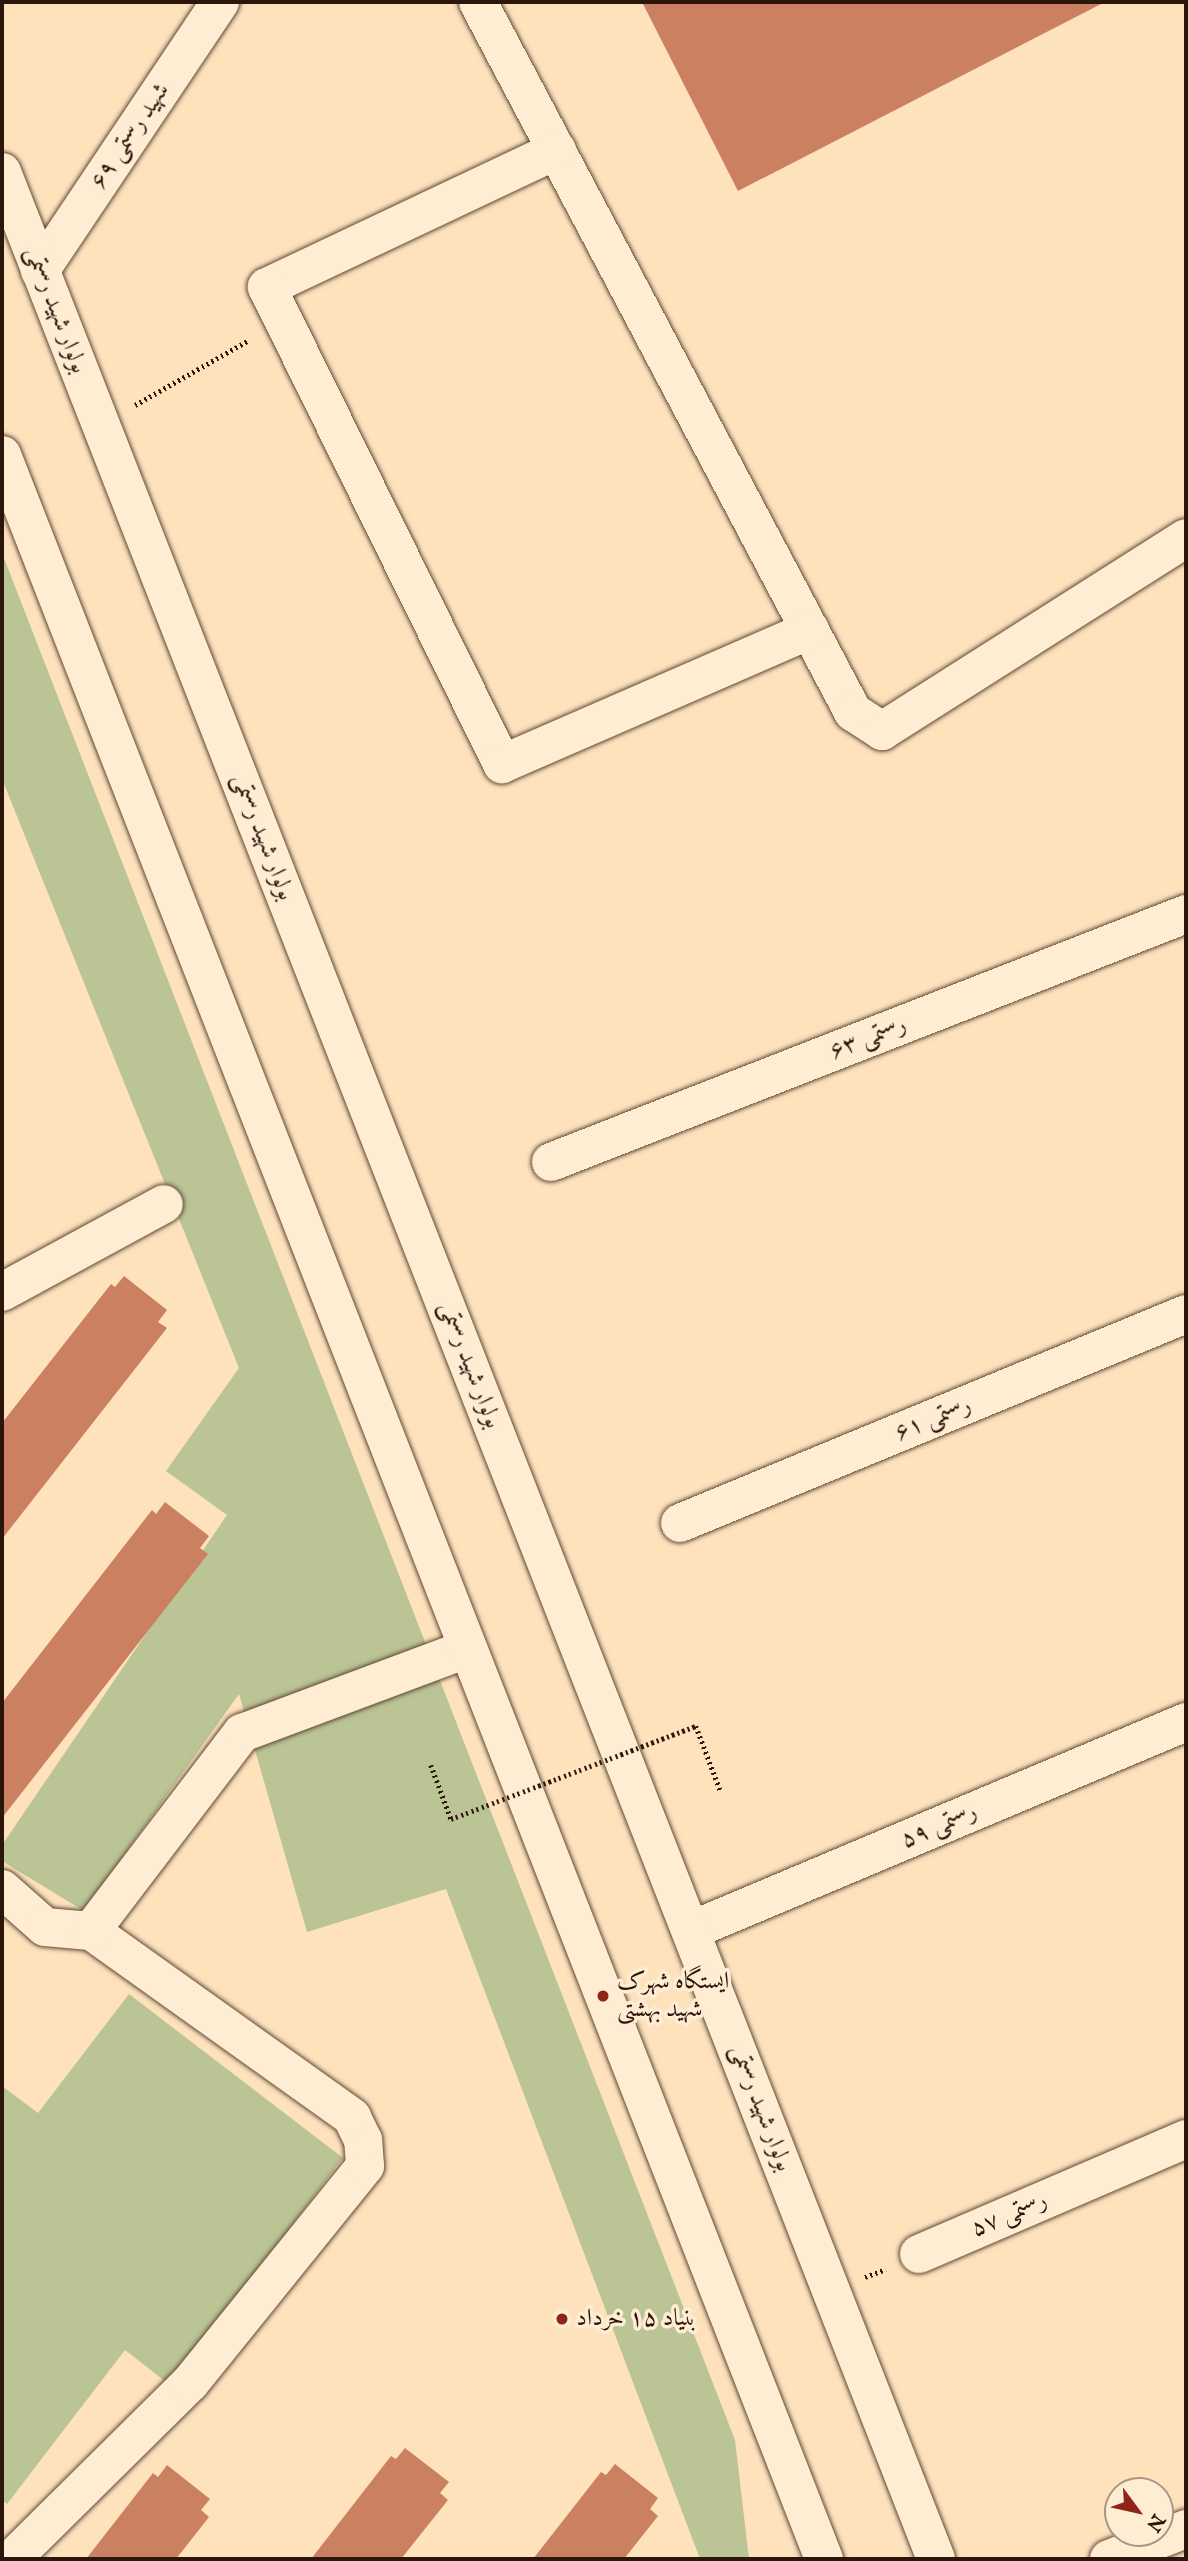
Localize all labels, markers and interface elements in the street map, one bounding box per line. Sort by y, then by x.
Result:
street label: شهید رستمی ۶۹ [84,78,176,194]
street label: بولوار شهید رستمی [19,242,93,378]
street label: بولوار شهید رستمی [226,769,300,905]
street label: رستمی ۶۳ [826,1010,910,1066]
street label: بولوار شهید رستمی [433,1297,507,1433]
street label: رستمی ۶۱ [891,1391,975,1447]
street label: رستمی ۵۹ [897,1797,981,1855]
place label: ایستگاه شهرک شهید بهشتی [617,1968,729,2024]
marker: ایستگاه شهرک شهید بهشتی [595,1988,611,2004]
street label: بولوار شهید رستمی [724,2040,798,2176]
street label: رستمی ۵۷ [967,2186,1051,2244]
place label: بنیاد ۱۵ خرداد [576,2305,696,2333]
marker: بنیاد ۱۵ خرداد [554,2311,570,2327]
north arrow [1104,2477,1174,2547]
text: N [1140,2509,1169,2536]

